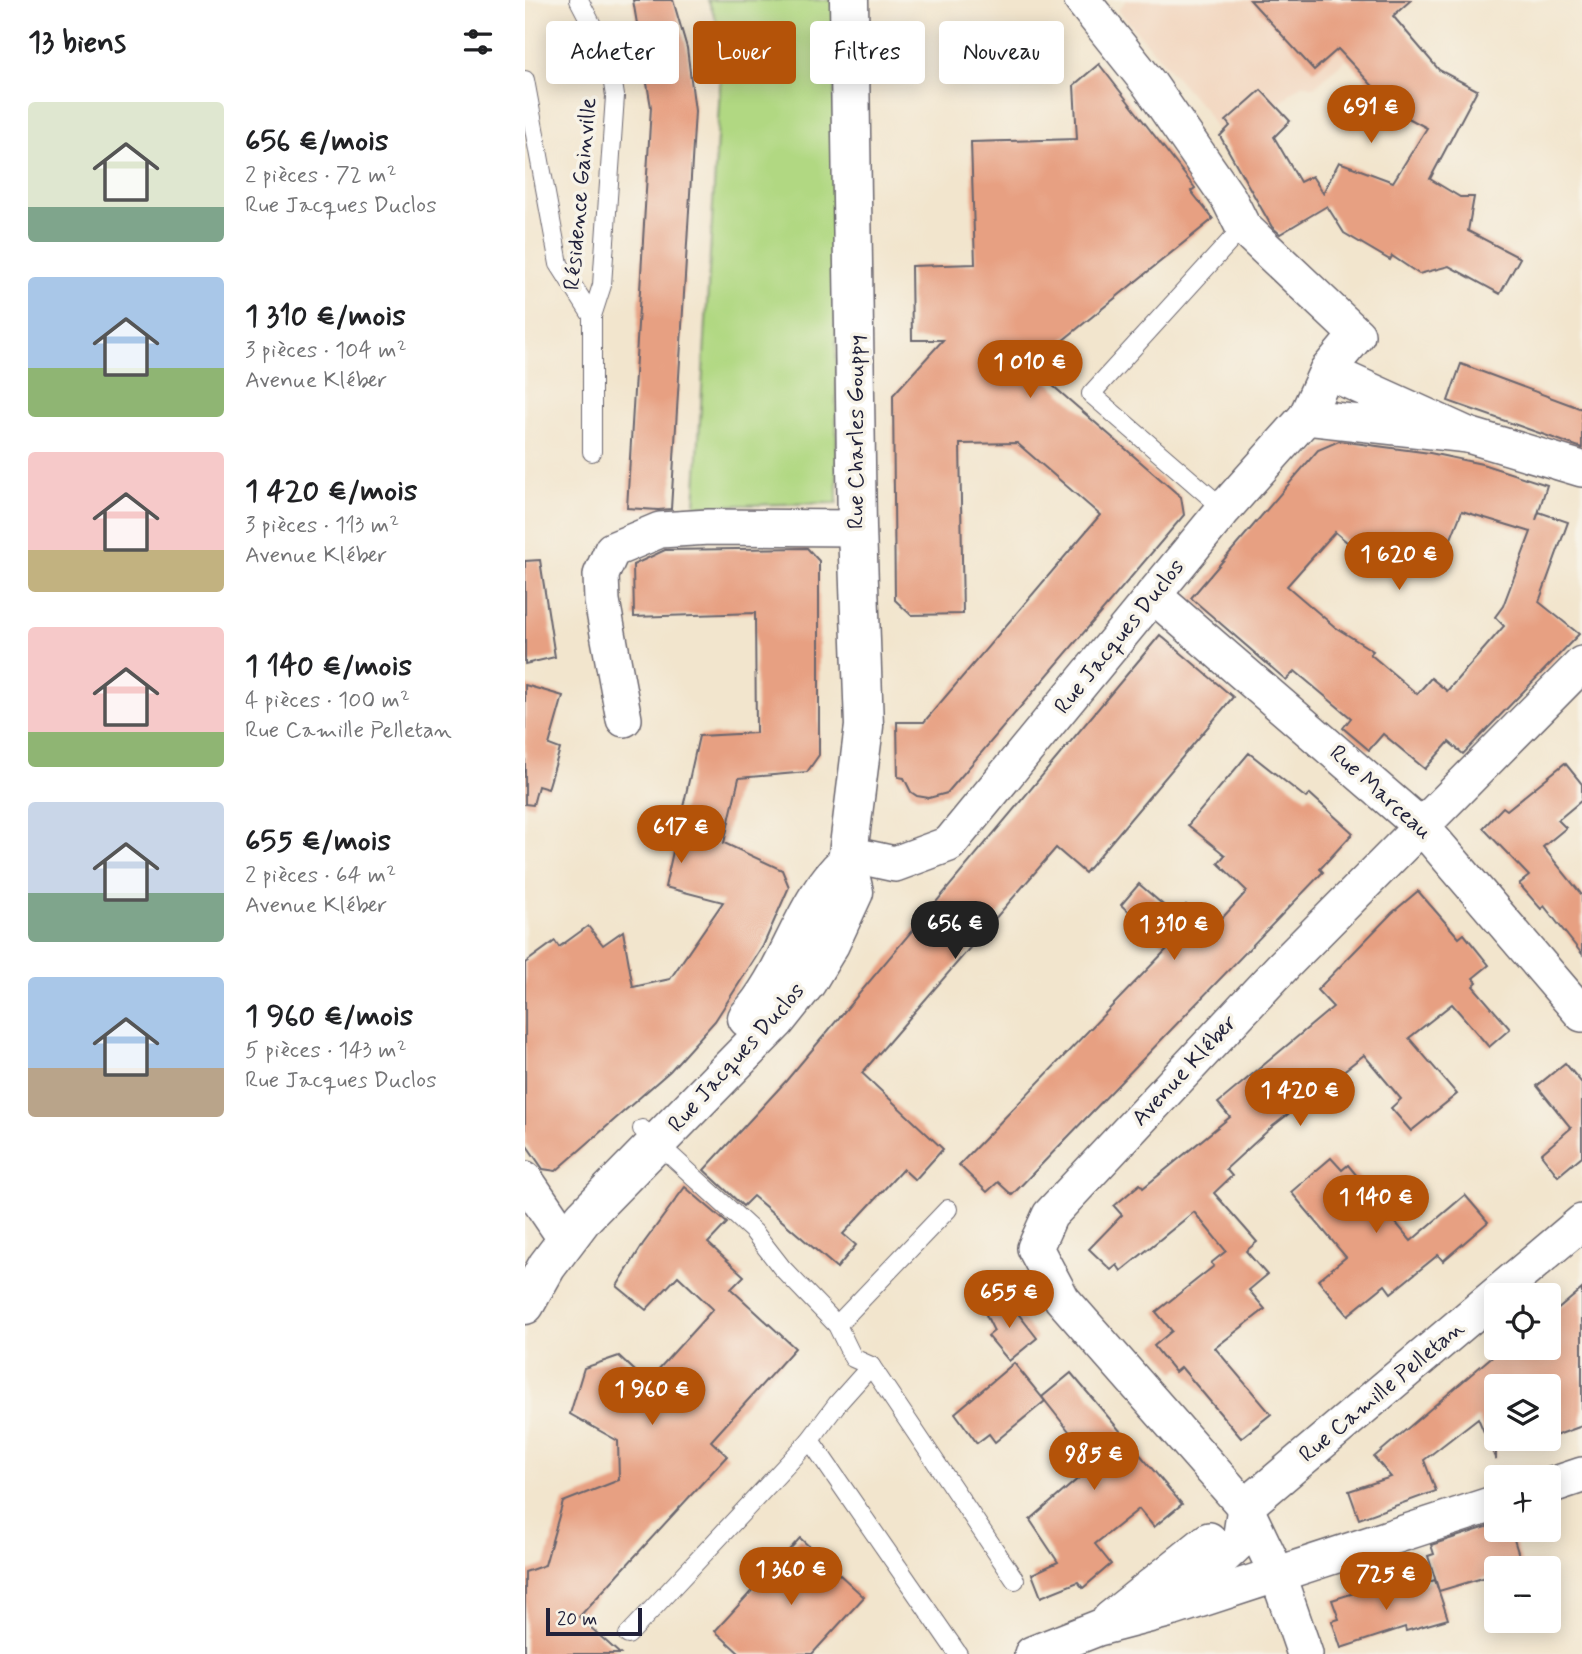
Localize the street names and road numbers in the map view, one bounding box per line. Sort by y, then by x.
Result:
street label: Résidence Gainville [558,96,604,292]
street label: Rue Charles Gouppy [842,335,872,529]
street label: Rue Jacques Duclos [1048,553,1192,721]
street label: Rue Marceau [1322,739,1438,847]
street label: Rue Jacques Duclos [662,977,812,1139]
street label: Avenue Kléber [1126,1009,1245,1133]
street label: Rue Camille Pelletan [1293,1314,1471,1470]

